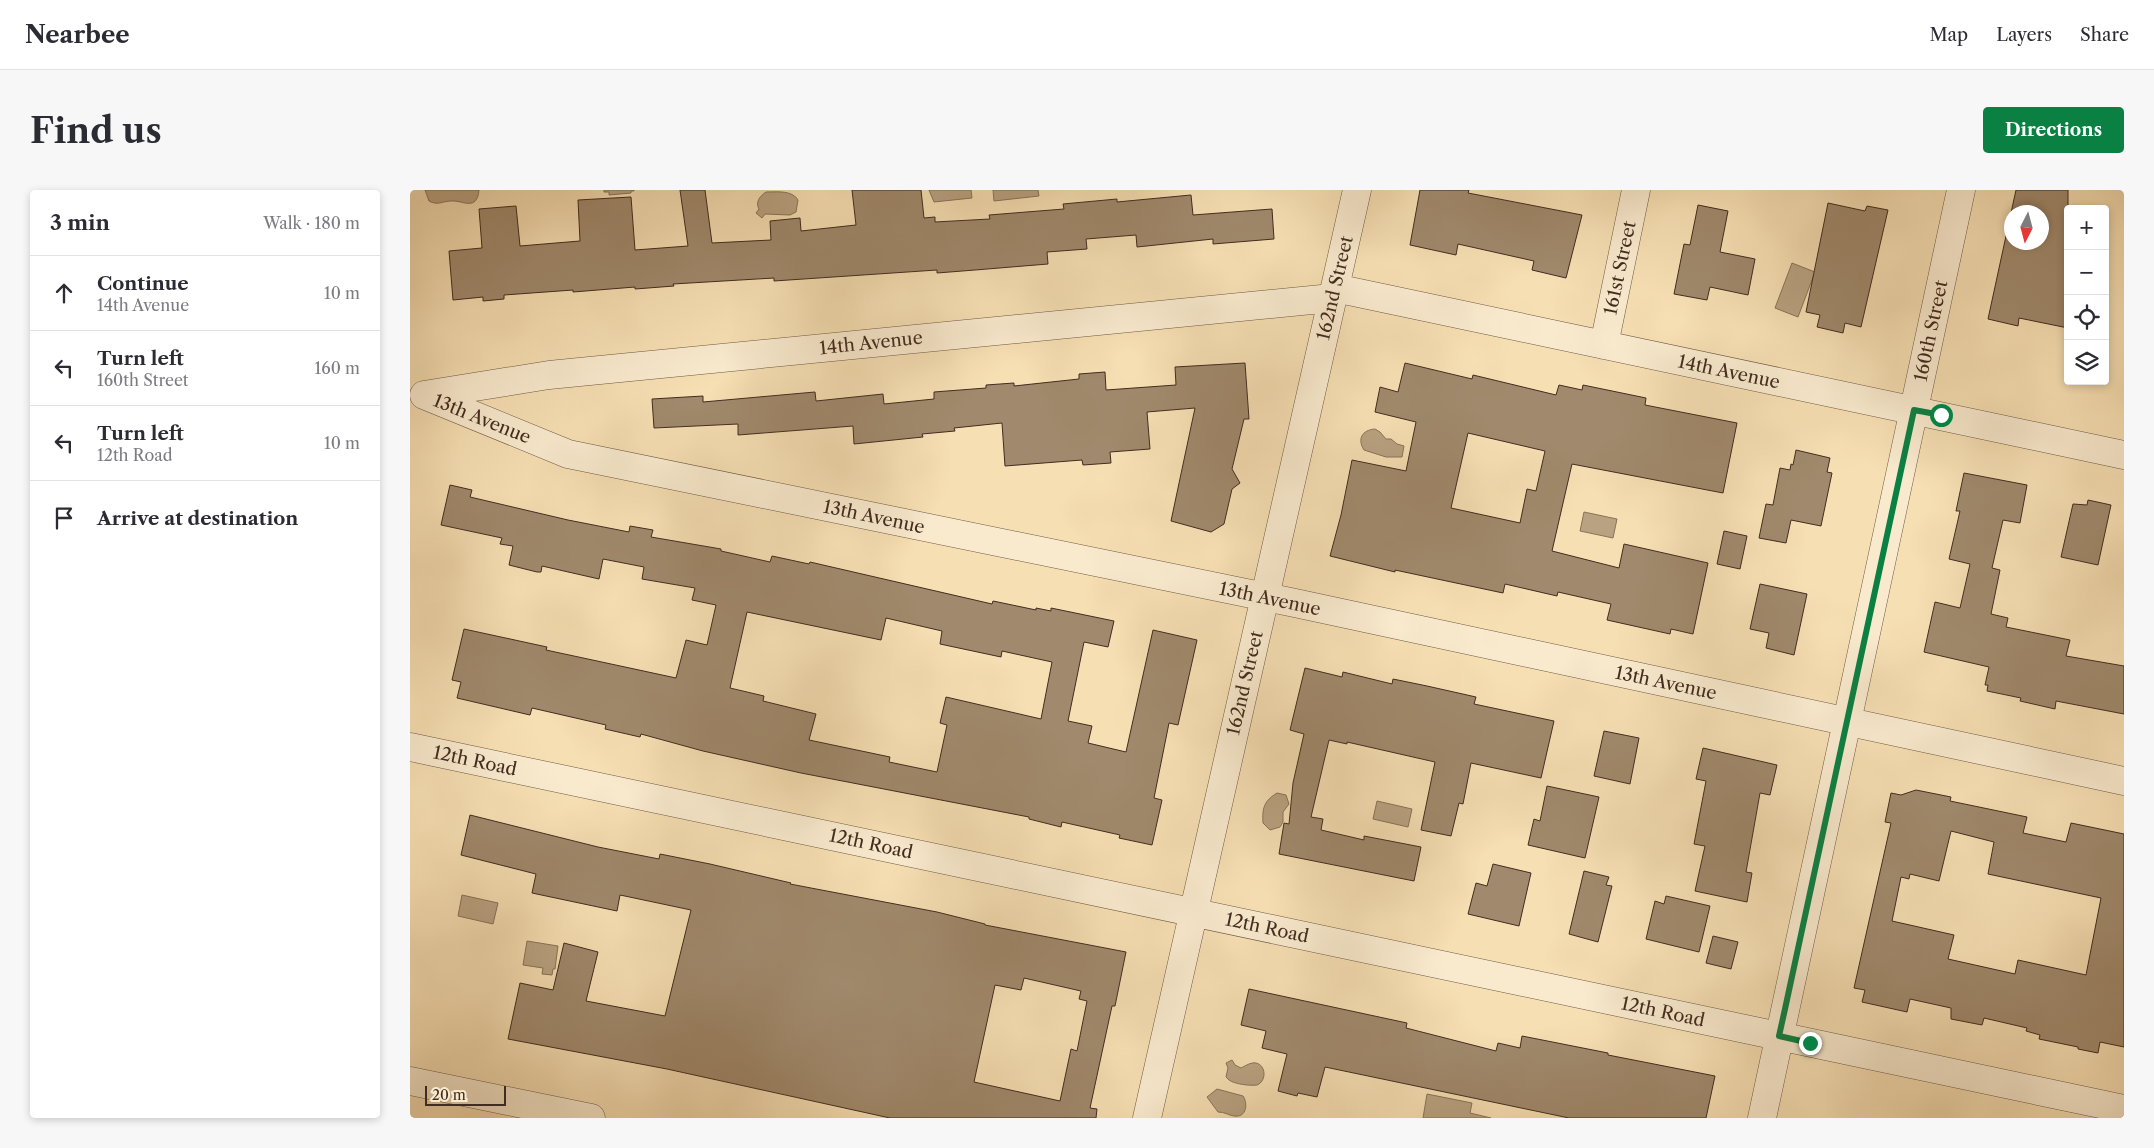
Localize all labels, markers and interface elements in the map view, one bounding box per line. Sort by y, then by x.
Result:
text: Nearbee [25,20,130,49]
text: Map [1930,24,1968,46]
text: Layers [1996,24,2052,46]
text: Share [2080,24,2129,46]
button: Directions [1983,107,2124,153]
text: Find us [30,109,162,152]
north arrow [2004,205,2049,250]
map controls [2064,205,2109,385]
button: + [2064,205,2109,250]
text: 3 min [50,210,110,235]
text: Walk · 180 m [263,213,360,233]
street label: 161st Street [1599,218,1641,317]
street label: 162nd Street [1312,233,1358,342]
button: − [2064,250,2109,295]
text: Continue [97,272,189,295]
street label: 160th Street [1910,278,1953,384]
icon: ahead [50,279,78,307]
text: 10 m [324,283,360,303]
text: 14th Avenue [97,295,189,315]
button: locate [2064,295,2109,340]
street label: 14th Avenue [818,327,924,359]
button: layers [2064,340,2109,385]
text: Turn left [97,347,184,370]
street label: 14th Avenue [1676,350,1782,394]
icon: left [50,354,78,382]
text: 160 m [315,358,360,378]
text: 160th Street [97,370,189,390]
street label: 13th Avenue [430,389,534,449]
route start [1930,404,1953,427]
text: Turn left [97,422,184,445]
icon: left [50,429,78,457]
text: 10 m [324,433,360,453]
text: 12th Road [97,445,172,465]
street label: 13th Avenue [821,496,927,538]
icon: arrive [50,504,78,532]
text: Arrive at destination [97,507,298,530]
street label: 13th Avenue [1217,578,1323,620]
street label: 162nd Street [1222,628,1268,737]
street label: 13th Avenue [1613,662,1719,704]
street label: 12th Road [431,741,519,781]
street label: 12th Road [827,824,915,864]
street label: 12th Road [1223,908,1311,948]
street label: 12th Road [1619,992,1707,1032]
route end [1799,1032,1822,1055]
scale bar [425,1083,506,1106]
text: 20 m [432,1086,466,1104]

